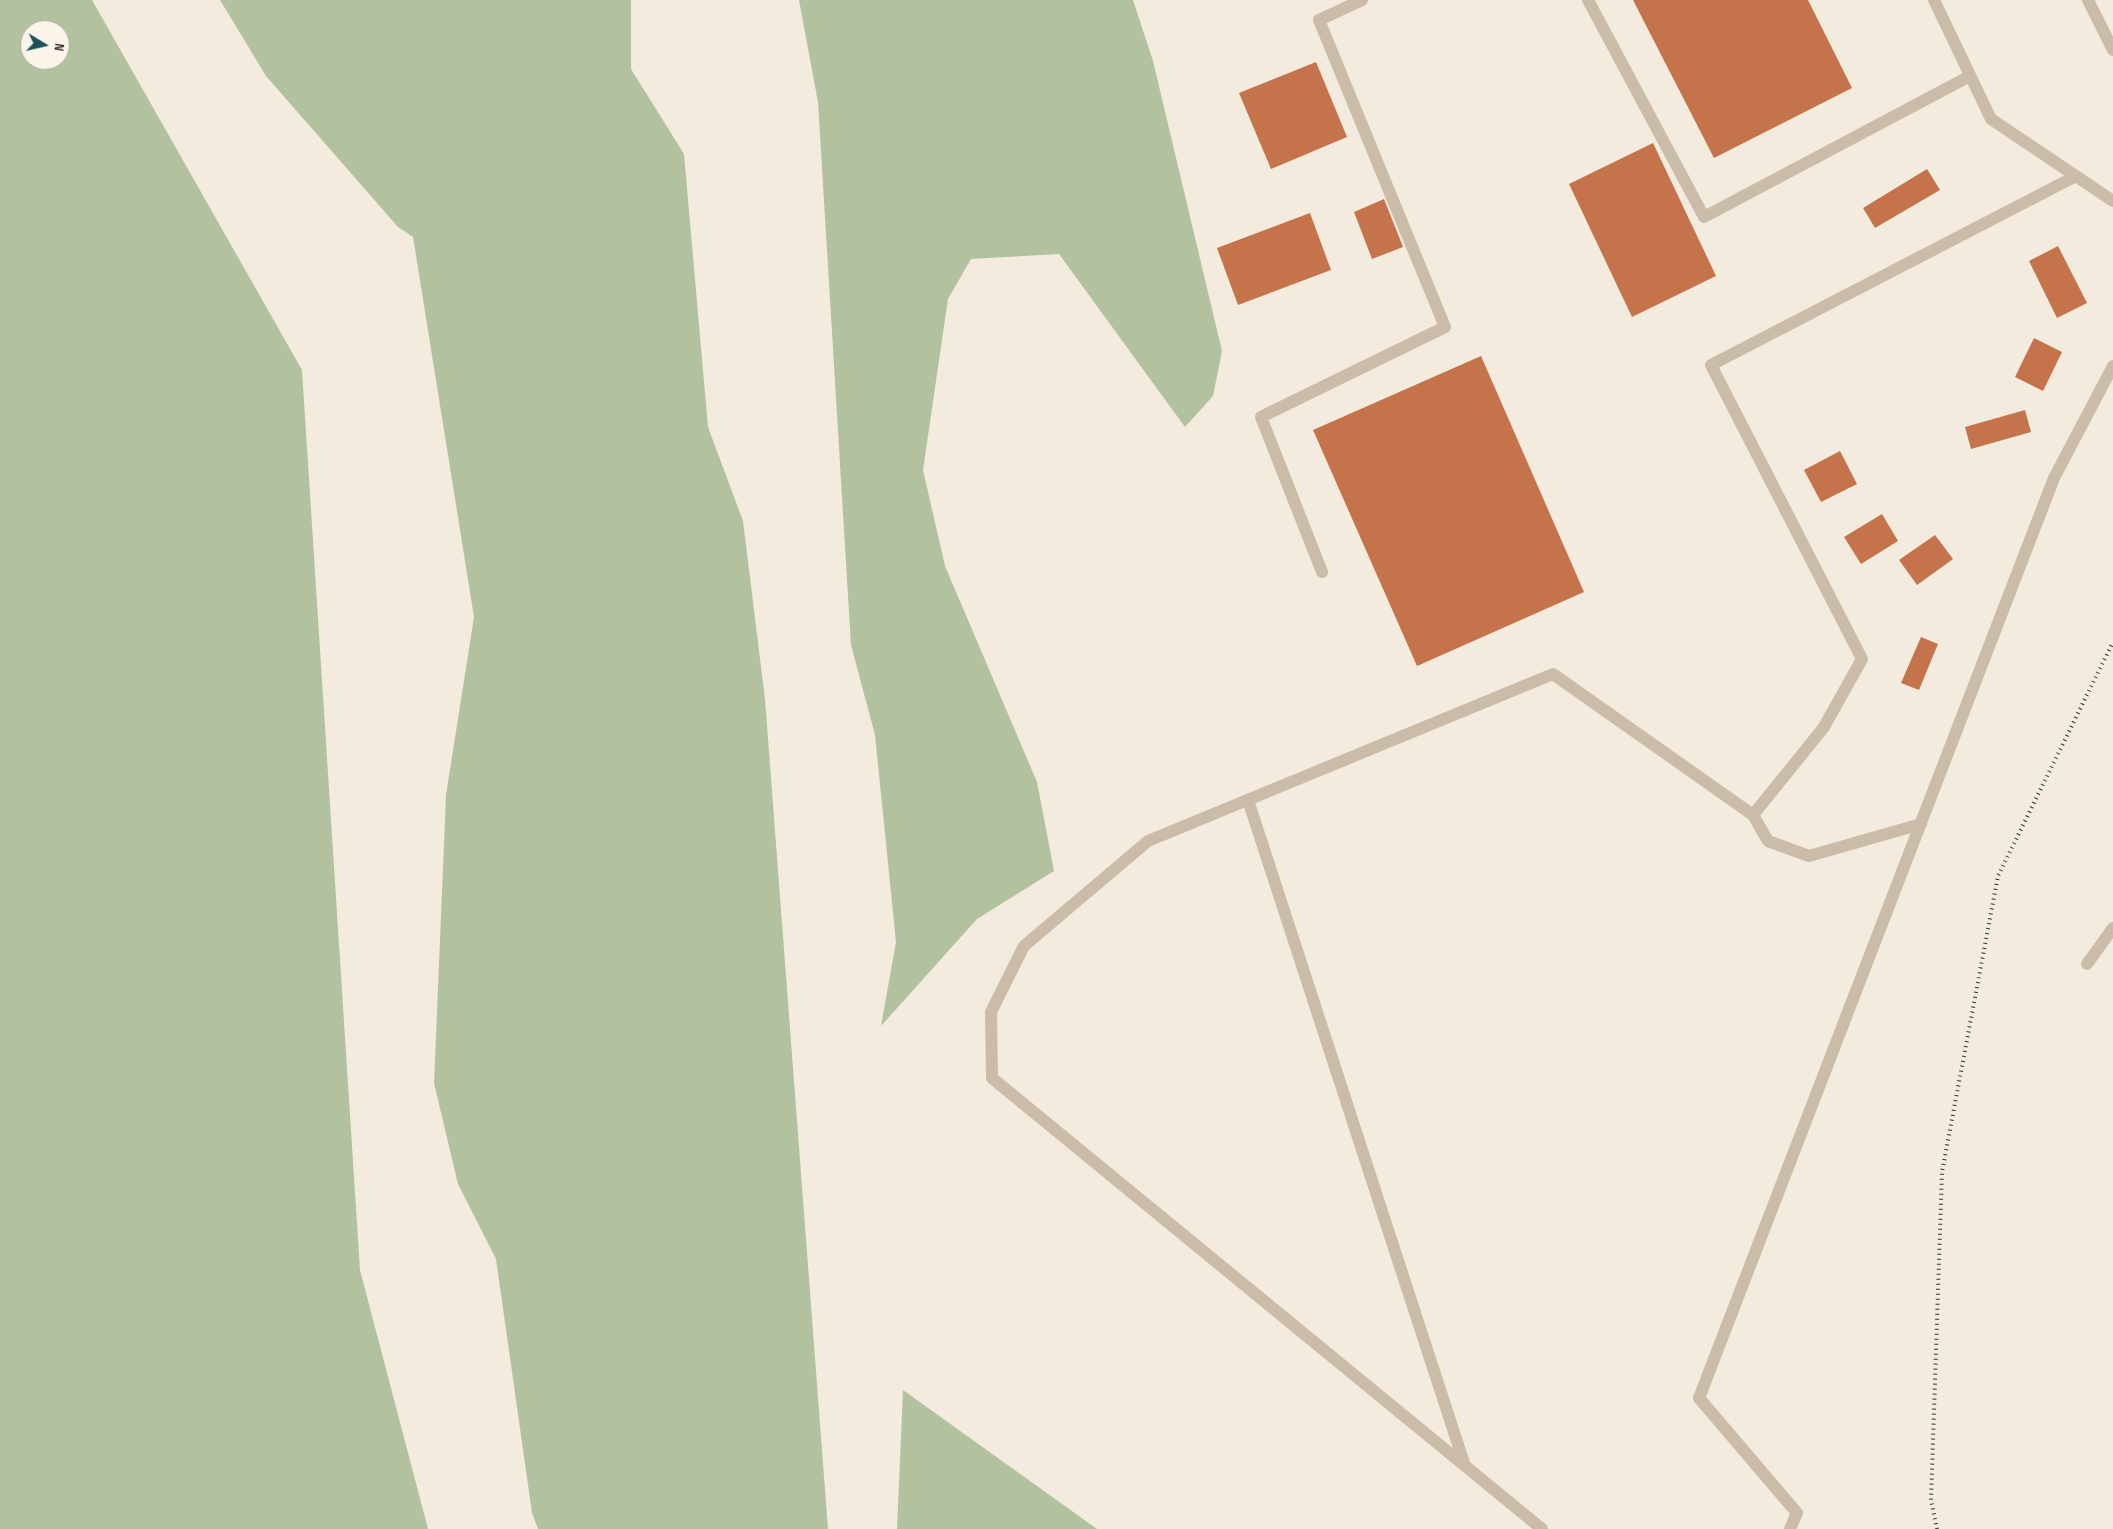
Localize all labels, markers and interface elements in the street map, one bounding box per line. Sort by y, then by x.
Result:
north arrow [20,20,70,70]
text: N [50,42,68,52]

